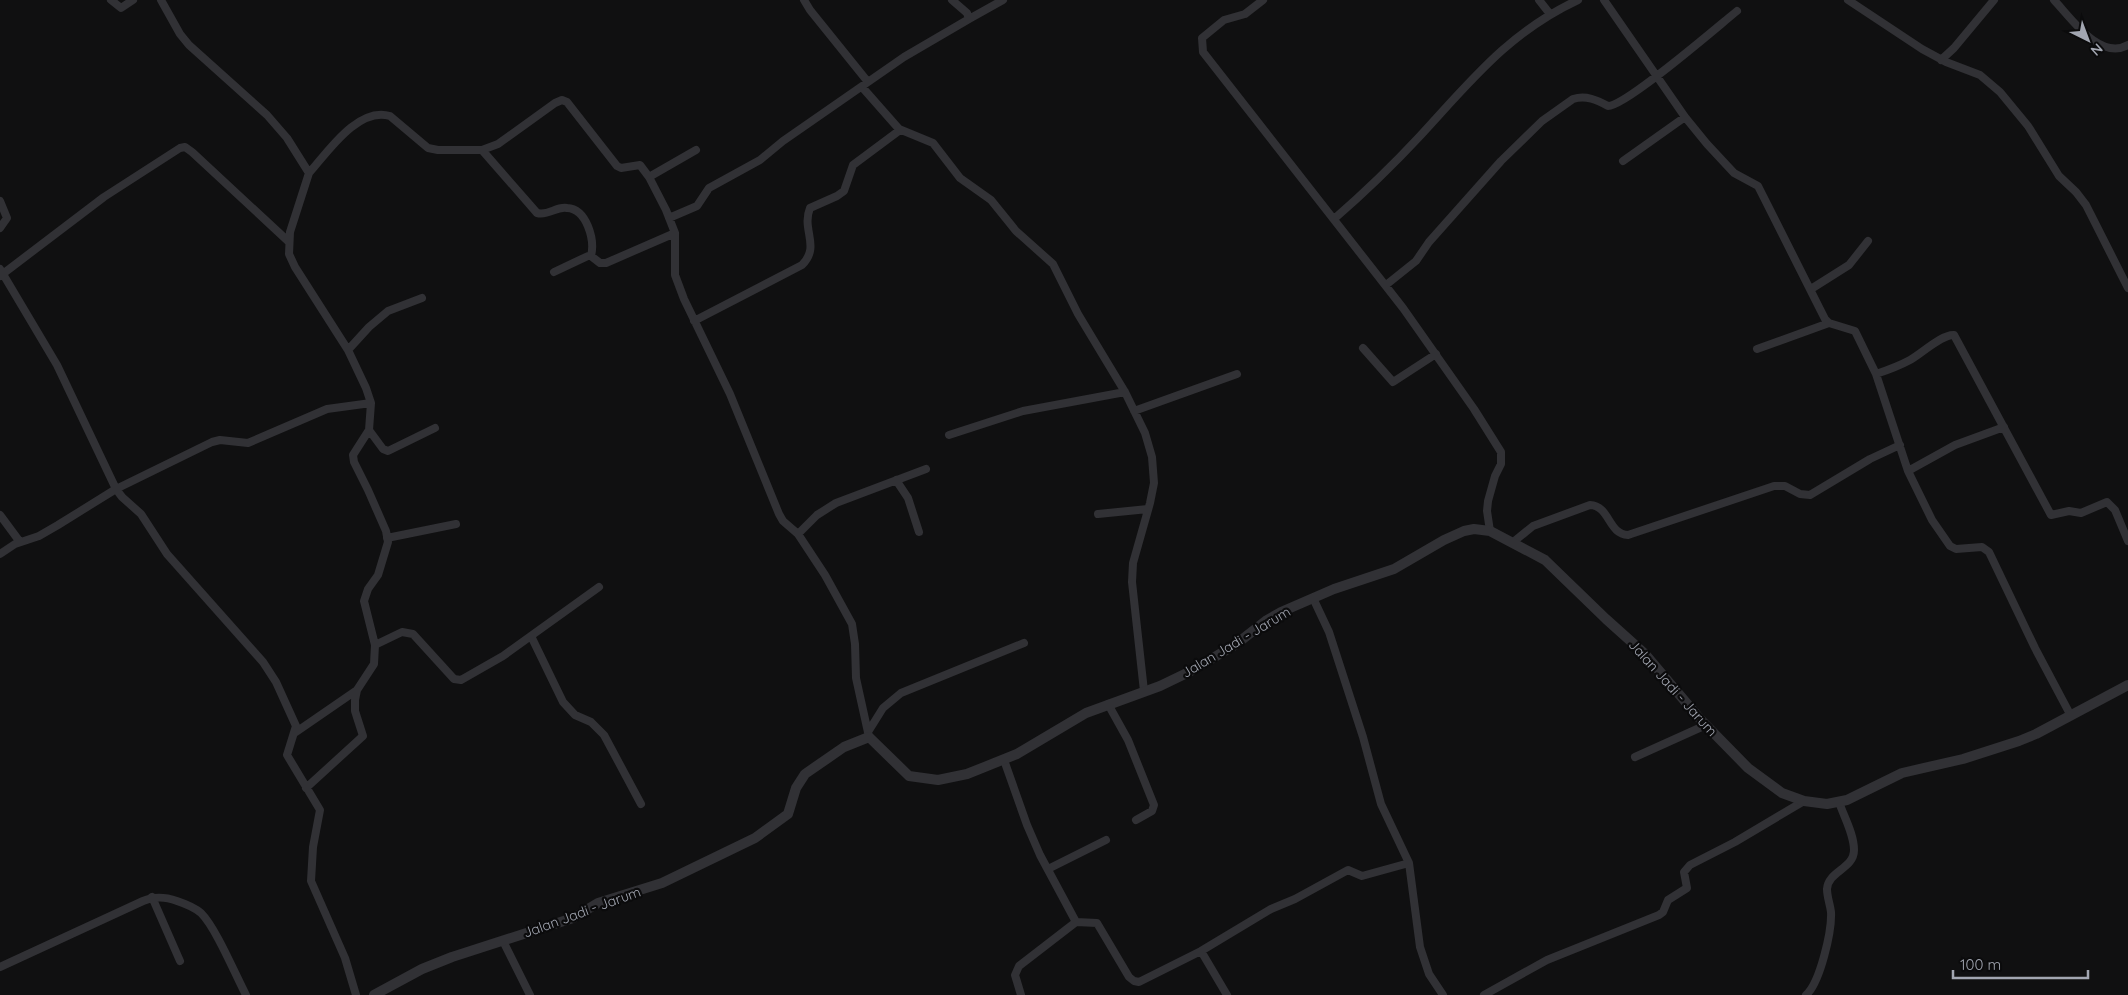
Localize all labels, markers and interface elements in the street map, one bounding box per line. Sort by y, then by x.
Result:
north arrow [2063,15,2113,65]
text: N [2087,40,2107,60]
street label: Jalan Jadi - Jarum [1178,602,1294,682]
street label: Jalan Jadi - Jarum [1625,636,1721,740]
street label: Jalan Jadi - Jarum [521,882,643,942]
scale bar [1953,948,2088,980]
text: 100 m [1960,955,2001,974]

